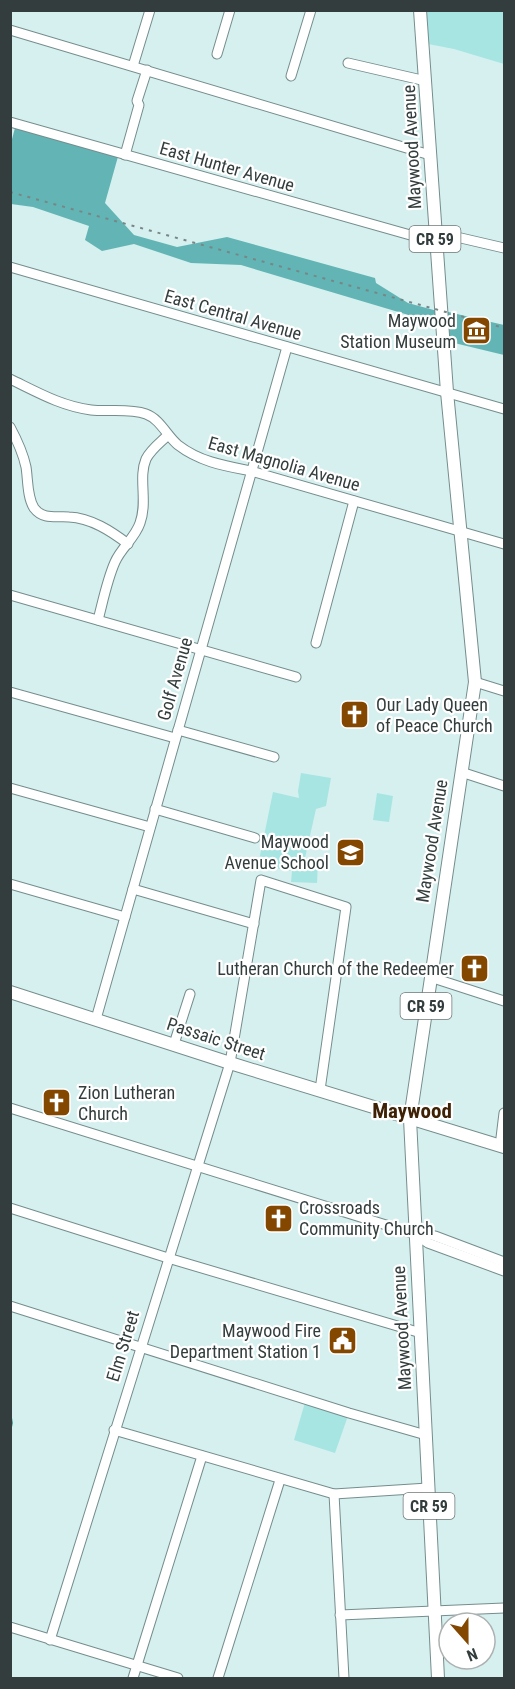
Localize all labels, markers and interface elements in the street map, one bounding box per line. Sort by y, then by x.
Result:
street label: Maywood Avenue [398,84,425,210]
street label: East Hunter Avenue [157,137,297,196]
road number: CR 59 [410,226,460,252]
street label: East Central Avenue [162,285,304,344]
place label: Maywood Station Museum [340,310,456,352]
museum icon: Maywood Station Museum [461,315,493,347]
street label: East Magnolia Avenue [206,432,362,495]
street label: Golf Avenue [153,635,196,723]
place label: Our Lady Queen of Peace Church [376,694,493,736]
church icon: Our Lady Queen of Peace Church [339,699,371,731]
street label: Maywood Avenue [411,778,452,904]
place label: Maywood Avenue School [225,831,329,873]
school or university icon: Maywood Avenue School [334,836,366,868]
church icon: Lutheran Church of the Redeemer [459,953,491,985]
place label: Lutheran Church of the Redeemer [217,958,455,979]
road number: CR 59 [400,993,452,1019]
street label: Passaic Street [164,1013,268,1064]
place label: Zion Lutheran Church [78,1082,175,1124]
church icon: Zion Lutheran Church [41,1087,73,1119]
district label: Maywood [372,1099,452,1123]
place label: Crossroads Community Church [299,1197,434,1239]
church icon: Crossroads Community Church [262,1202,294,1234]
street label: Maywood Avenue [388,1265,415,1391]
street label: Elm Street [102,1308,143,1384]
place label: Maywood Fire Department Station 1 [170,1320,321,1362]
public building icon: Maywood Fire Department Station 1 [326,1325,358,1357]
road number: CR 59 [404,1493,454,1519]
north arrow [437,1611,497,1671]
text: N [464,1644,480,1665]

